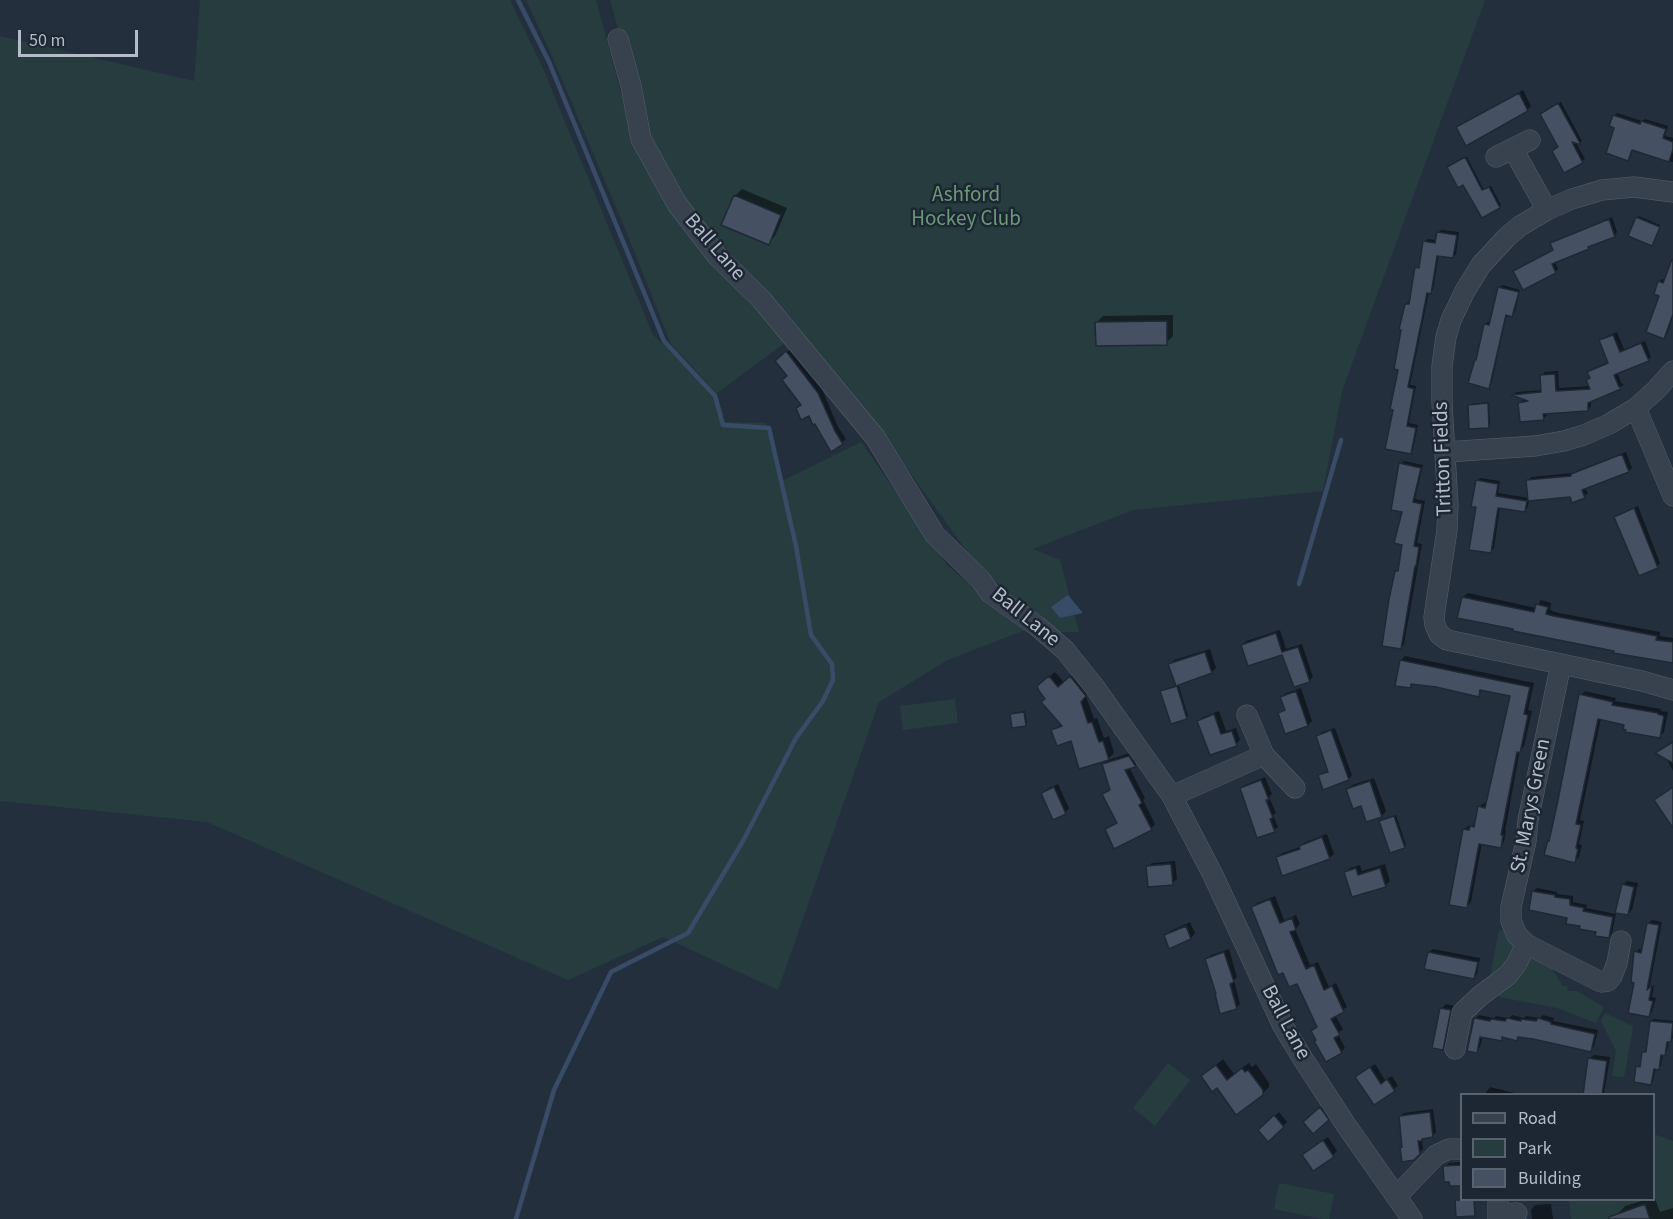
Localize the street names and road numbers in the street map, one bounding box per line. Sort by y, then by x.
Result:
street label: Ball Lane [678,209,750,287]
street label: Tritton Fields [1429,401,1459,517]
street label: Ball Lane [986,583,1064,653]
street label: St. Marys Green [1507,737,1557,875]
street label: Ball Lane [1255,982,1315,1064]

